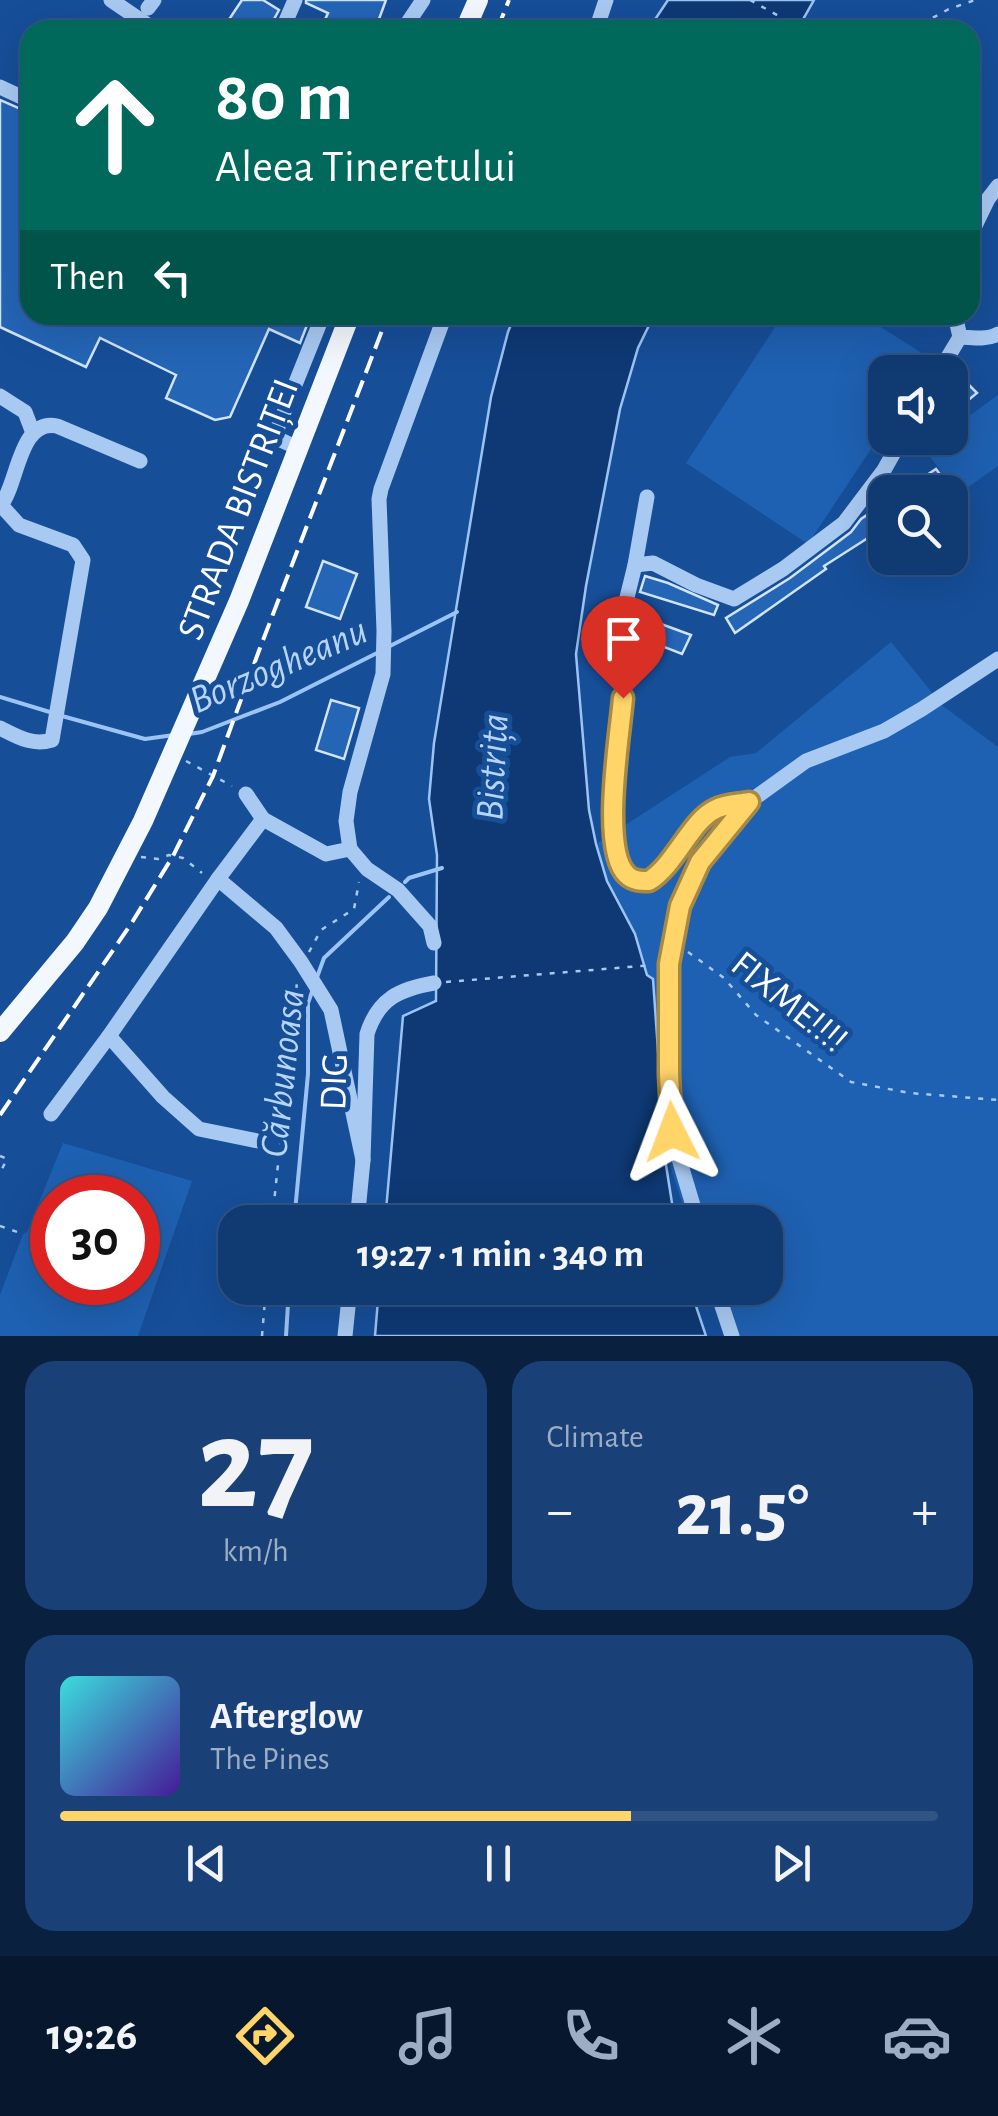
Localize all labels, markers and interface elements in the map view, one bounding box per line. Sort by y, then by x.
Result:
icon: ahead [50,60,180,190]
text: 80 m [215,63,353,133]
text: Aleea Tineretului [215,145,516,190]
icon: left [145,250,200,305]
text: Then [50,259,125,297]
map controls [868,355,968,575]
button: sound [868,355,968,455]
street label: STRADA BISTRIȚEI [172,374,308,646]
button: search [868,475,968,575]
pin [581,596,666,699]
water label: Borzogheanu [184,611,374,721]
icon: arrive [596,611,651,666]
water label: Bistrița [470,713,518,822]
street label: FIXME!!!! [724,945,854,1060]
water label: Cărbunoasa [254,987,312,1159]
street label: DIG [315,1053,355,1111]
position arrow [620,1080,724,1184]
speed limit sign: 30 [30,1175,160,1305]
text: 19:27 · 1 min · 340 m [357,1236,644,1274]
text: 27 [197,1402,314,1532]
text: Climate [547,1421,644,1453]
text: 21.5° [675,1474,809,1549]
text: − [547,1484,573,1539]
text: + [912,1484,938,1539]
text: km/h [223,1535,289,1567]
text: Afterglow [210,1698,363,1736]
text: The Pines [210,1743,330,1775]
icon: previous [179,1836,234,1891]
icon: pause [471,1836,526,1891]
icon: next [764,1836,819,1891]
icon: directions [230,2001,300,2071]
icon: music [393,2001,463,2071]
icon: phone [556,2001,626,2071]
icon: climate [719,2001,789,2071]
icon: car [882,2001,952,2071]
text: 19:26 [46,2013,138,2058]

